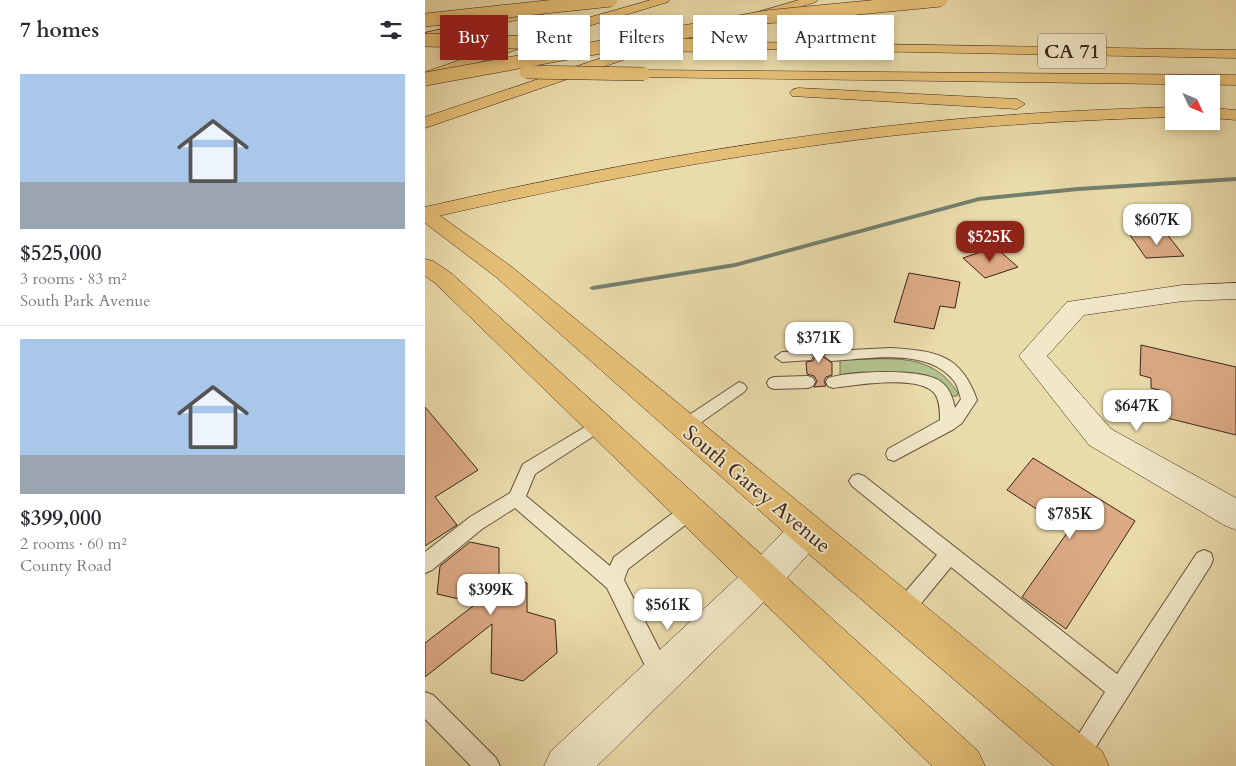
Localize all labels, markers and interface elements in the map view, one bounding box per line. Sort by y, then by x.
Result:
chip: Buy [440,15,508,60]
chip: Rent [518,15,590,60]
chip: Filters [600,15,683,60]
chip: New [693,15,767,60]
chip: Apartment [777,15,894,60]
text: 7 homes [20,16,99,45]
icon: filters [377,16,405,44]
road number: CA 71 [1038,34,1106,68]
north arrow [1165,75,1220,130]
map controls [1165,75,1220,130]
icon: home [168,106,258,196]
pin: $607K [1122,204,1192,246]
text: $607K [1134,209,1180,231]
pin: $525K [955,220,1025,263]
text: $525K [967,226,1013,248]
text: $525,000 [20,239,101,268]
text: 3 rooms · 83 m² [20,268,127,290]
text: South Park Avenue [20,290,151,312]
pin: $371K [784,322,854,364]
text: $371K [796,327,842,349]
icon: home [168,372,258,462]
pin: $647K [1102,390,1172,432]
text: $647K [1114,395,1160,417]
street label: South Garey Avenue [677,419,837,560]
pin: $785K [1035,498,1105,540]
text: $785K [1047,503,1093,525]
text: $399,000 [20,504,101,533]
text: 2 rooms · 60 m² [20,533,127,555]
text: County Road [20,555,112,577]
pin: $399K [456,574,526,616]
text: $399K [468,579,514,601]
pin: $561K [633,588,703,631]
text: $561K [645,594,691,616]

